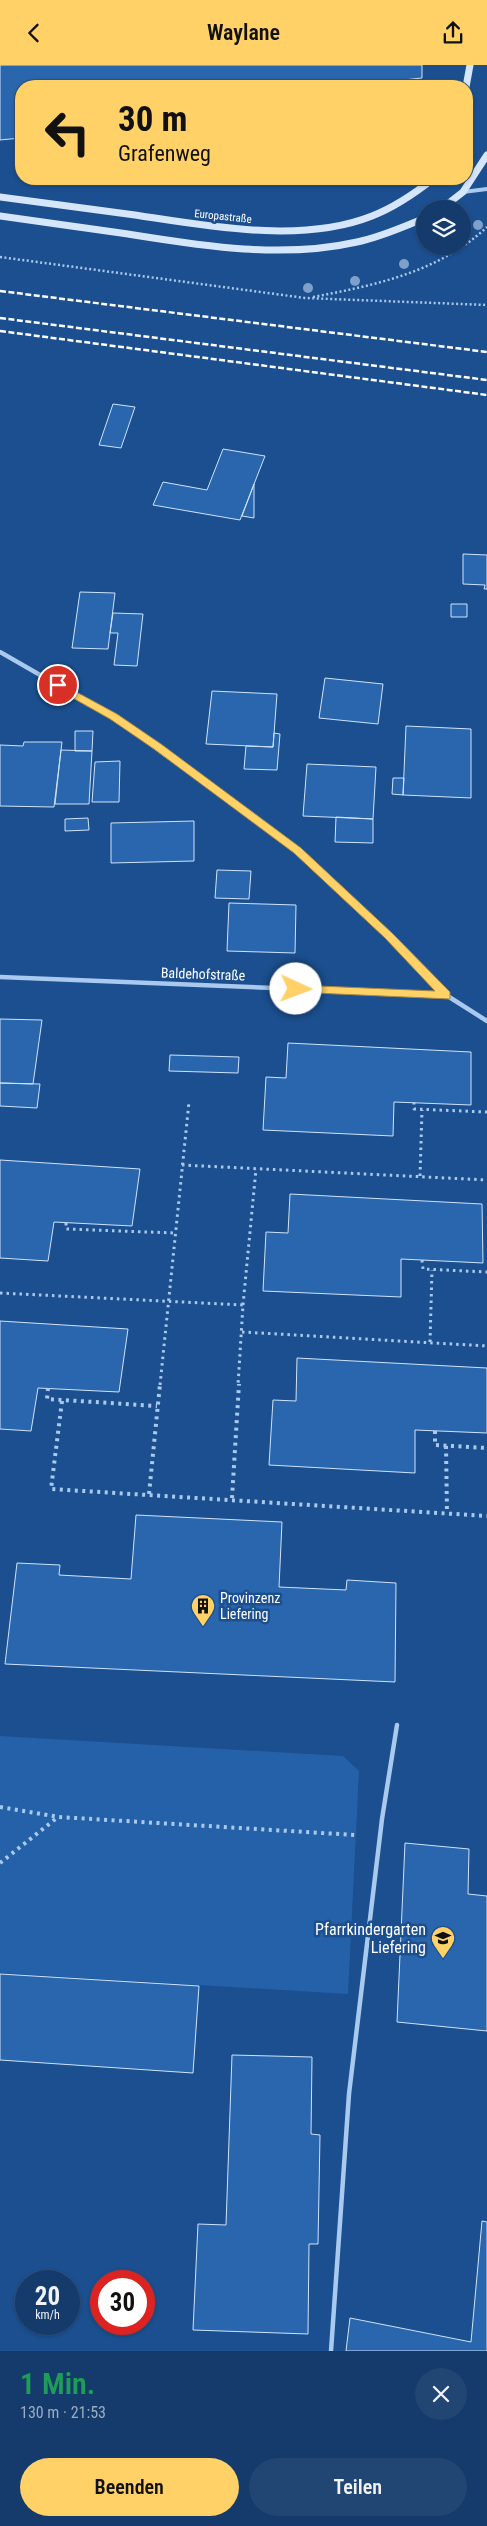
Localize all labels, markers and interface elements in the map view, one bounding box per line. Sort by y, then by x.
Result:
icon: back [20,19,48,47]
icon: share [439,19,467,47]
text: Waylane [207,20,280,45]
text: 30 m [118,99,187,140]
icon: left [35,100,100,165]
text: Grafenweg [118,141,211,166]
map controls [416,200,471,255]
button: layers [416,200,471,255]
street label: Europastraße [194,207,252,226]
pin [37,664,79,706]
icon: arrive [44,671,72,699]
position arrow [269,962,321,1014]
street label: Baldehofstraße [161,965,246,983]
place label: Provinzenz Liefering [220,1590,280,1622]
building icon: Provinzenz Liefering [190,1593,216,1627]
place label: Pfarrkindergarten Liefering [315,1920,426,1957]
school or university icon: Pfarrkindergarten Liefering [430,1925,456,1959]
speed limit sign: 30 [90,2270,155,2335]
text: 20 [35,2282,60,2311]
text: km/h [35,2308,60,2322]
text: 1 Min. [20,2366,95,2401]
button: close [415,2368,467,2420]
text: 130 m · 21:53 [20,2403,106,2422]
button: Beenden [20,2458,239,2516]
button: Teilen [249,2458,467,2516]

